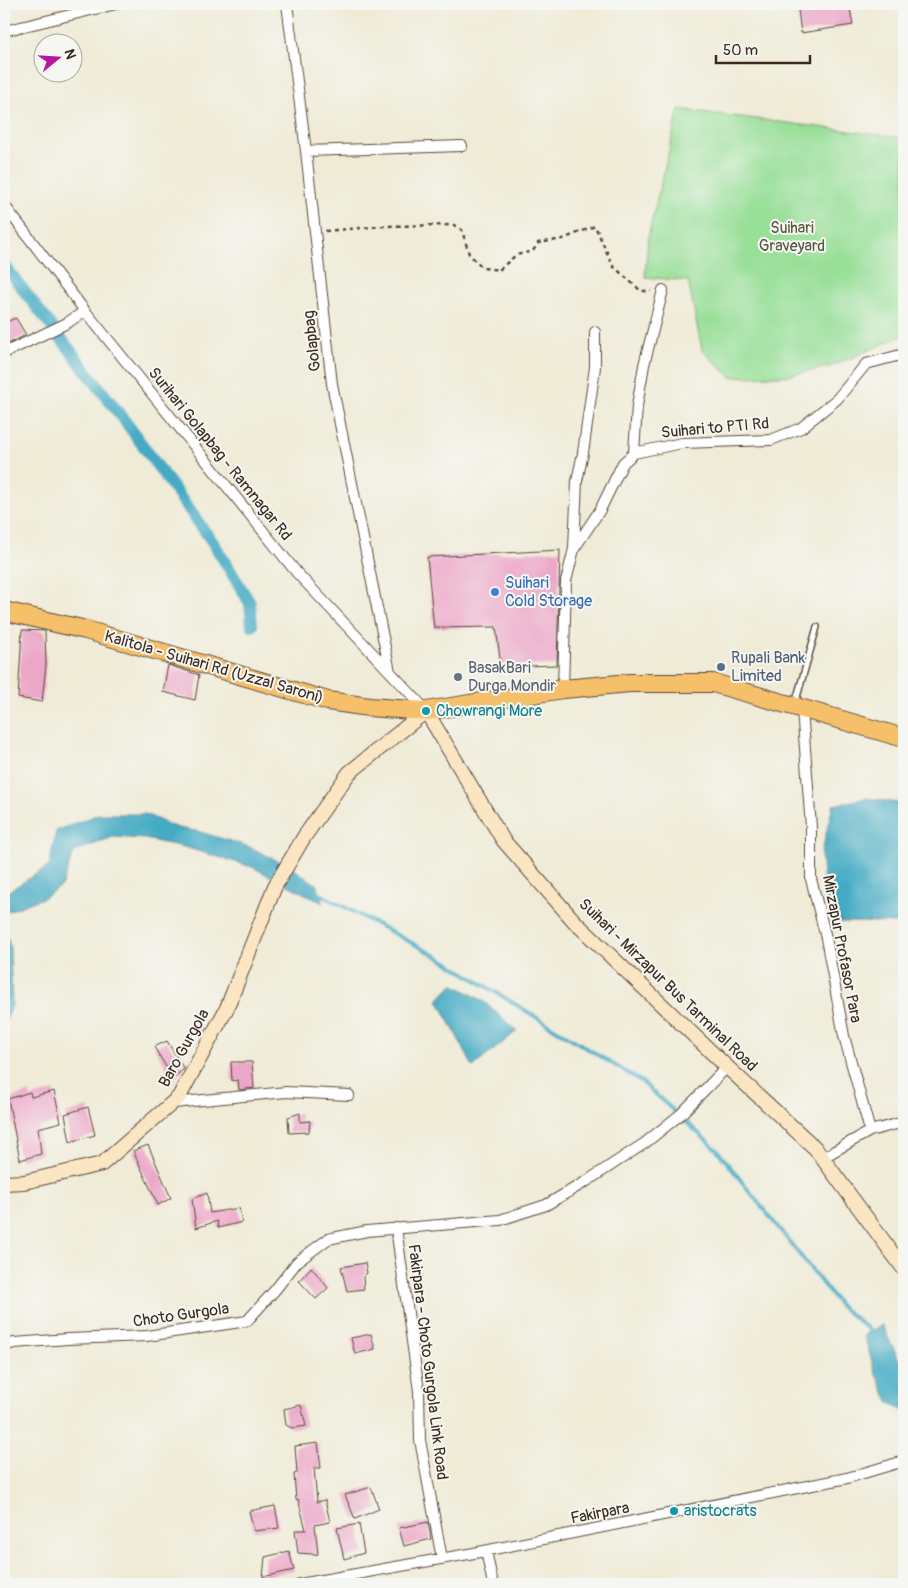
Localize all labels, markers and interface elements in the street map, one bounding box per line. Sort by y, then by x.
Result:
north arrow [32,32,82,82]
scale bar [716,32,809,64]
text: 50 m [723,41,758,60]
text: N [60,47,79,61]
park label: Suihari Graveyard [759,218,825,256]
street label: Golapbag [299,309,325,373]
street label: Surihari Golapbag - Ramnagar Rd [144,363,296,545]
street label: Suihari to PTI Rd [660,413,770,443]
place label: Suihari Cold Storage [505,573,592,611]
marker: Suihari Cold Storage [489,586,501,598]
street label: Kalitola - Suihari Rd (Uzzal Saroni) [102,626,326,708]
place label: Rupali Bank Limited [731,648,806,686]
place label: BasakBari Durga Mondir [468,658,556,696]
marker: Rupali Bank Limited [715,661,727,673]
marker: BasakBari Durga Mondir [452,671,464,683]
place label: Chowrangi More [436,701,542,721]
marker: Chowrangi More [420,705,432,717]
street label: Mirzapur Profasor Para [818,873,866,1025]
street label: Suihari - Mirzapur Bus Tarminal Road [574,894,762,1076]
street label: Baro Gurgola [154,1005,214,1091]
street label: Fakirpara - Choto Gurgola Link Road [404,1243,452,1481]
street label: Choto Gurgola [132,1298,230,1332]
street label: Fakirpara [569,1498,631,1528]
place label: aristocrats [684,1501,757,1521]
marker: aristocrats [668,1505,680,1517]

